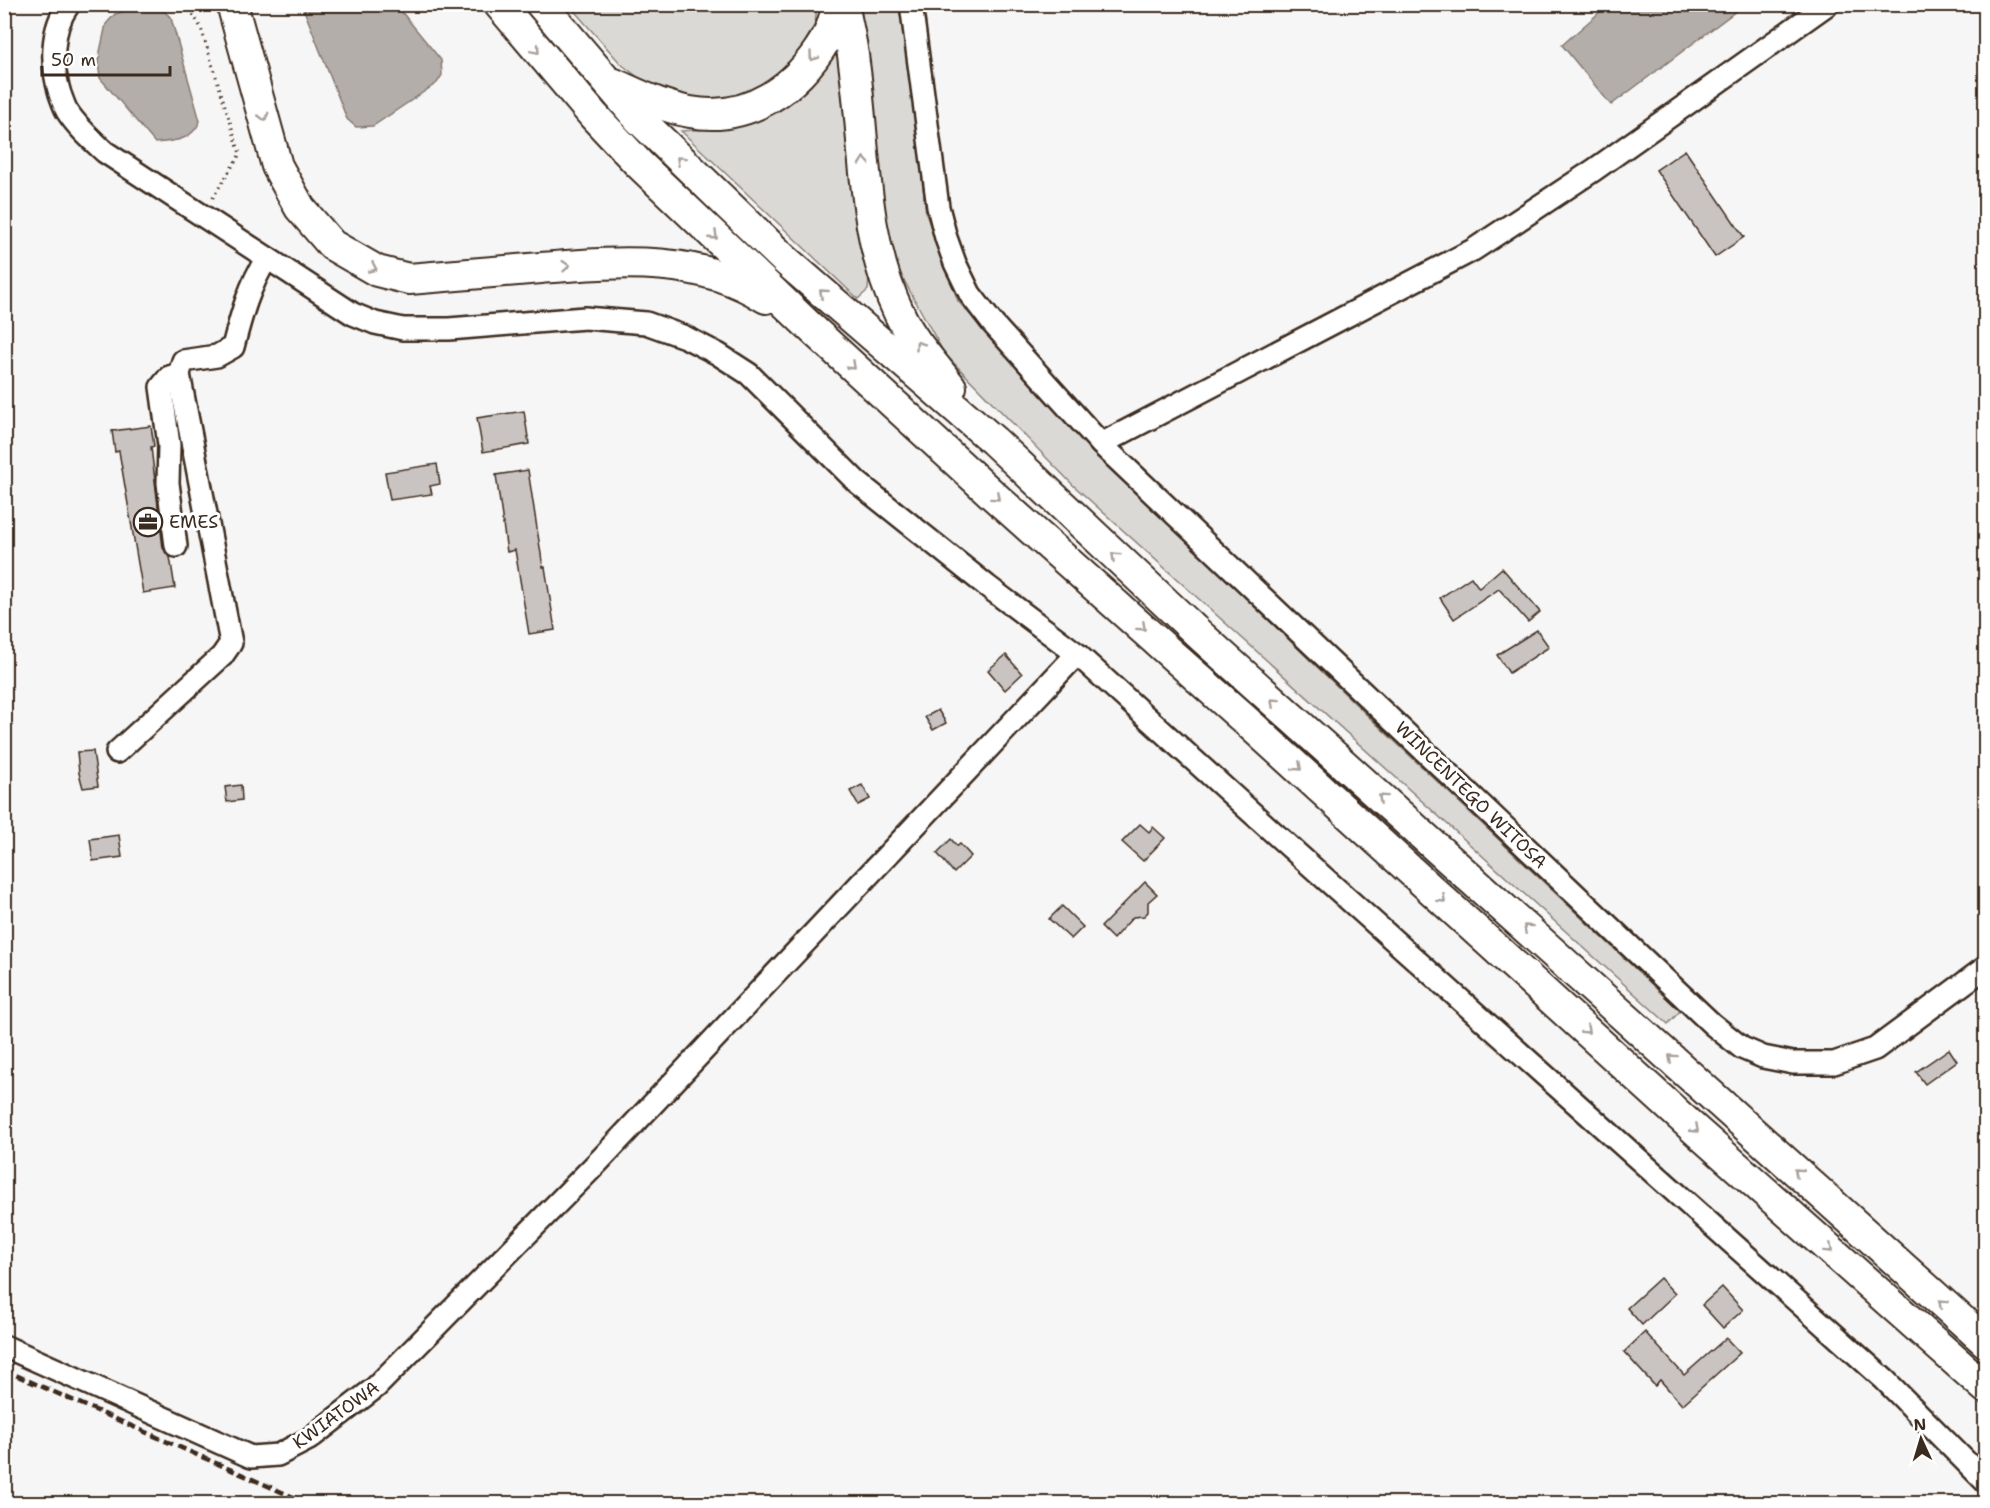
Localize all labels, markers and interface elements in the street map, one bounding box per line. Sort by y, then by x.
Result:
scale bar [42,39,170,77]
one-way arrow [529,43,540,53]
text: 50 m [51,48,96,72]
one-way arrow [810,50,821,61]
one-way arrow [256,112,269,122]
one-way arrow [677,156,688,167]
one-way arrow [858,157,871,166]
one-way arrow [707,229,718,240]
one-way arrow [561,260,570,273]
one-way arrow [367,261,378,273]
one-way arrow [819,289,830,300]
one-way arrow [915,341,926,352]
one-way arrow [845,358,856,369]
one-way arrow [989,490,1000,501]
office icon: EMES [132,506,164,538]
place label: EMES [169,510,218,534]
one-way arrow [1112,552,1123,563]
one-way arrow [1135,620,1146,631]
one-way arrow [1270,698,1281,709]
street label: WINCENTEGO WITOSA [1390,716,1552,874]
one-way arrow [1291,760,1301,771]
one-way arrow [1378,794,1388,805]
one-way arrow [1434,891,1445,902]
one-way arrow [1523,924,1534,935]
one-way arrow [1579,1023,1589,1034]
one-way arrow [1668,1054,1679,1065]
one-way arrow [1688,1122,1698,1133]
one-way arrow [1794,1168,1805,1179]
one-way arrow [1822,1242,1833,1253]
one-way arrow [1938,1299,1949,1310]
street label: KWIATOWA [288,1375,384,1455]
north arrow [1891,1409,1951,1469]
text: N [1913,1414,1927,1435]

